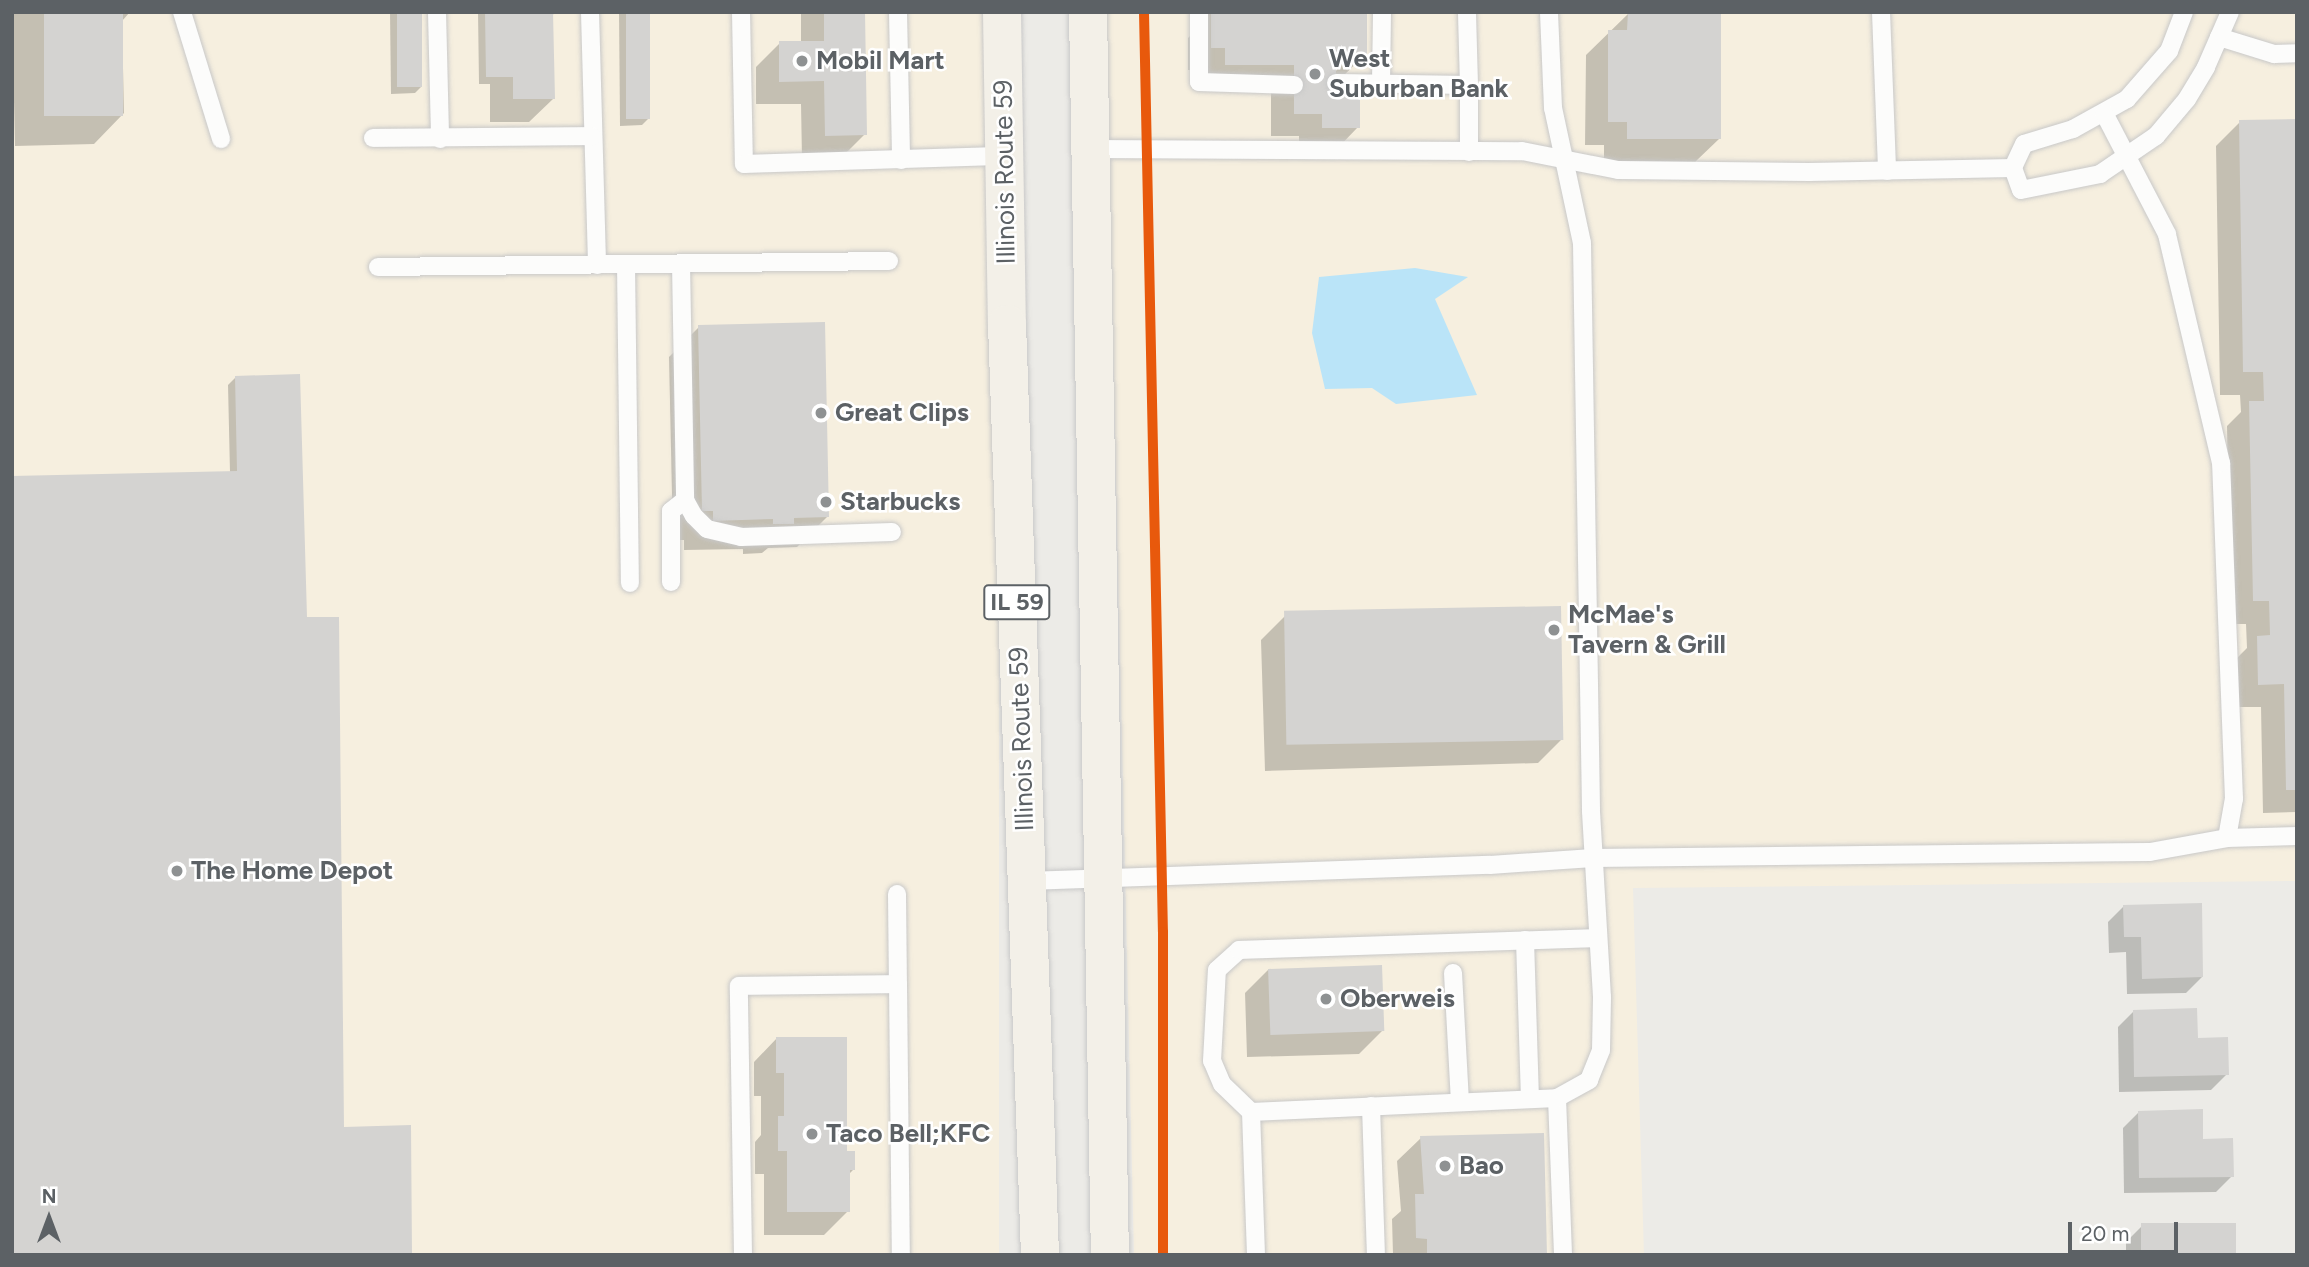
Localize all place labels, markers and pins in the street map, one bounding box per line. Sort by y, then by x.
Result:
place label: West Suburban Bank [1329,43,1509,104]
place label: Mobil Mart [816,45,945,77]
marker: Mobil Mart [794,53,810,69]
marker: West Suburban Bank [1307,66,1323,82]
place label: Great Clips [835,397,969,429]
marker: Great Clips [813,405,829,421]
place label: Starbucks [840,486,960,518]
marker: Starbucks [818,494,834,510]
place label: McMae's Tavern & Grill [1568,599,1726,660]
marker: McMae's Tavern & Grill [1546,622,1562,638]
place label: The Home Depot [191,855,393,887]
marker: The Home Depot [169,863,185,879]
place label: Oberweis [1340,983,1455,1015]
marker: Oberweis [1318,991,1334,1007]
place label: Taco Bell;KFC [826,1118,990,1150]
marker: Taco Bell;KFC [804,1126,820,1142]
place label: Bao [1459,1150,1504,1182]
marker: Bao [1437,1158,1453,1174]

